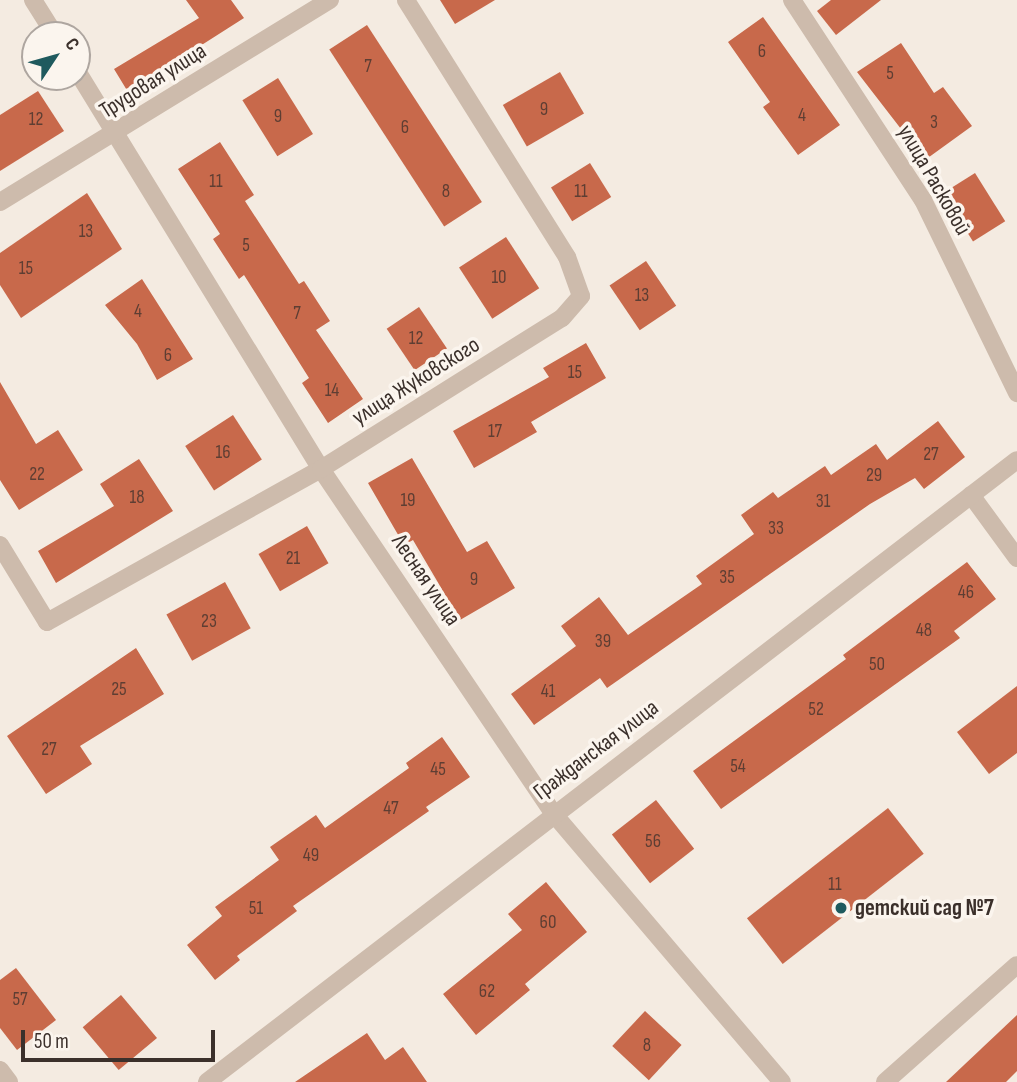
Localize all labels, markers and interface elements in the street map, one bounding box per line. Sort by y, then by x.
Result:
north arrow [21,21,91,91]
text: С [60,34,84,55]
street label: Трудовая улица [95,37,211,125]
house number: 6 [758,41,766,63]
house number: 7 [364,56,372,78]
house number: 5 [886,63,894,85]
house number: 9 [540,99,548,121]
house number: 4 [798,105,806,127]
house number: 9 [274,106,282,128]
house number: 12 [29,109,43,131]
house number: 3 [930,112,938,134]
house number: 6 [401,117,409,139]
street label: улица Расковой [891,120,977,240]
house number: 11 [209,171,223,193]
house number: 8 [442,181,450,203]
house number: 11 [574,181,588,203]
house number: 13 [79,221,93,243]
house number: 5 [242,235,250,257]
house number: 15 [19,258,33,280]
house number: 10 [491,267,507,289]
house number: 13 [635,285,649,307]
house number: 4 [134,301,142,323]
house number: 7 [293,303,301,325]
house number: 12 [409,328,423,350]
street label: улица Жуковского [347,331,485,431]
house number: 6 [164,345,172,367]
house number: 15 [568,362,582,384]
house number: 14 [325,380,339,402]
house number: 17 [488,421,502,443]
house number: 16 [216,442,230,464]
house number: 27 [923,444,939,466]
house number: 22 [29,464,45,486]
house number: 29 [866,465,882,487]
house number: 18 [130,487,144,509]
house number: 19 [400,490,416,512]
house number: 31 [816,491,830,513]
house number: 33 [768,518,784,540]
street label: Лесная улица [385,529,467,631]
house number: 21 [286,548,300,570]
house number: 35 [719,567,735,589]
house number: 9 [470,569,478,591]
house number: 46 [958,582,974,604]
house number: 23 [201,611,217,633]
house number: 48 [916,620,932,642]
house number: 39 [595,631,611,653]
house number: 50 [869,654,885,676]
house number: 25 [111,679,127,701]
house number: 41 [541,681,555,703]
street label: Гражданская улица [528,694,664,806]
house number: 52 [808,699,824,721]
house number: 27 [41,739,57,761]
house number: 54 [730,756,746,778]
house number: 45 [430,759,446,781]
house number: 47 [383,798,399,820]
house number: 56 [645,831,661,853]
house number: 49 [303,845,319,867]
house number: 11 [828,874,842,896]
place label: детский сад №7 [855,894,994,922]
house number: 51 [249,898,263,920]
marker: детский сад №7 [833,900,849,916]
house number: 60 [540,912,556,934]
house number: 62 [479,981,495,1003]
house number: 57 [12,989,28,1011]
scale bar [24,1016,219,1060]
text: 50 m [34,1029,69,1054]
house number: 8 [643,1035,651,1057]

